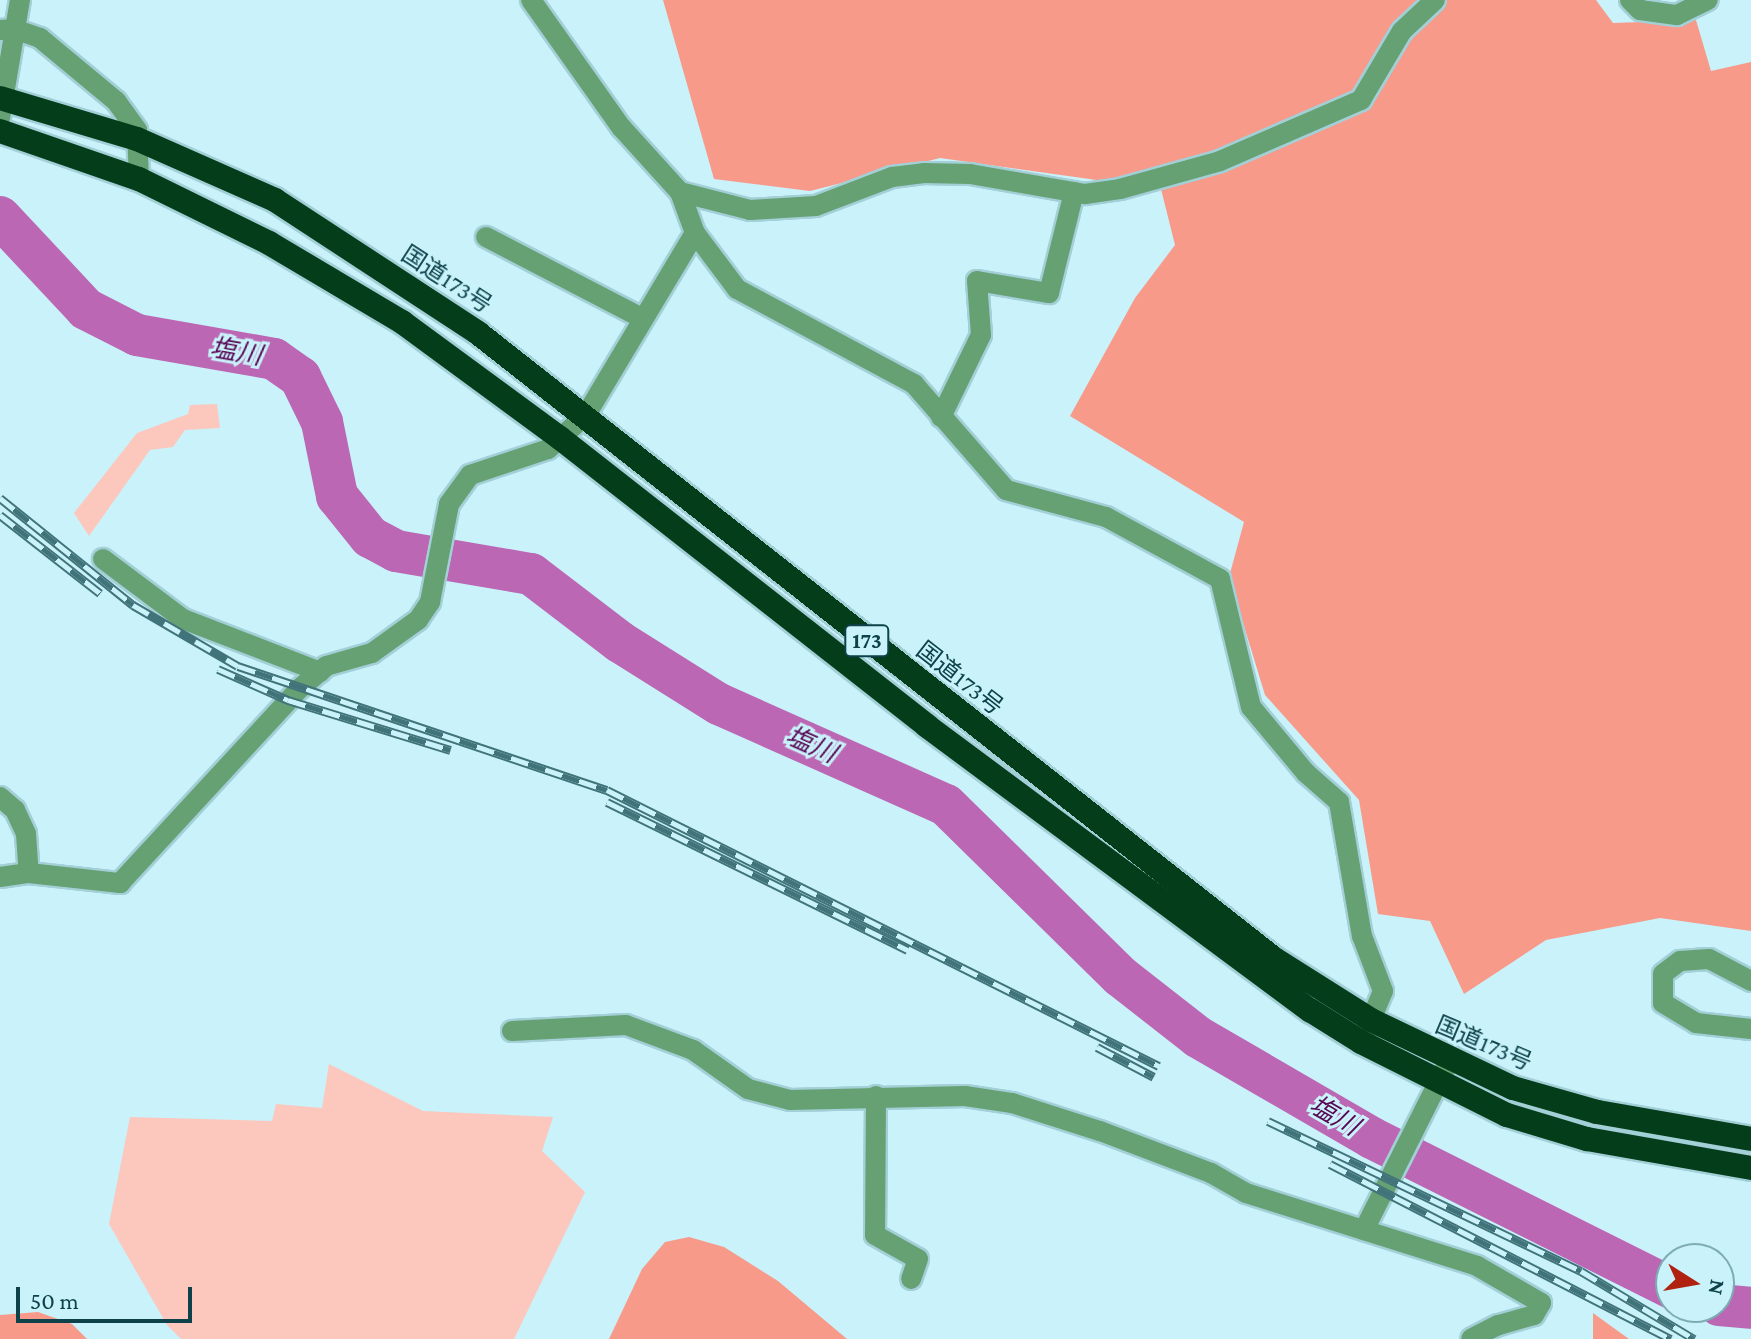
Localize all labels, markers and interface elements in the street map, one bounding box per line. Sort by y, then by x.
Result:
street label: 国道173号 [396,239,498,319]
water label: 塩川 [208,332,264,372]
road number: 173 [843,623,891,659]
street label: 国道173号 [911,635,1009,721]
water label: 塩川 [781,720,841,770]
street label: 国道173号 [1431,1010,1537,1076]
water label: 塩川 [1304,1089,1364,1143]
north arrow [1655,1243,1735,1323]
scale bar [20,1271,196,1321]
text: N [1703,1278,1731,1297]
text: 50 m [30,1287,79,1314]

